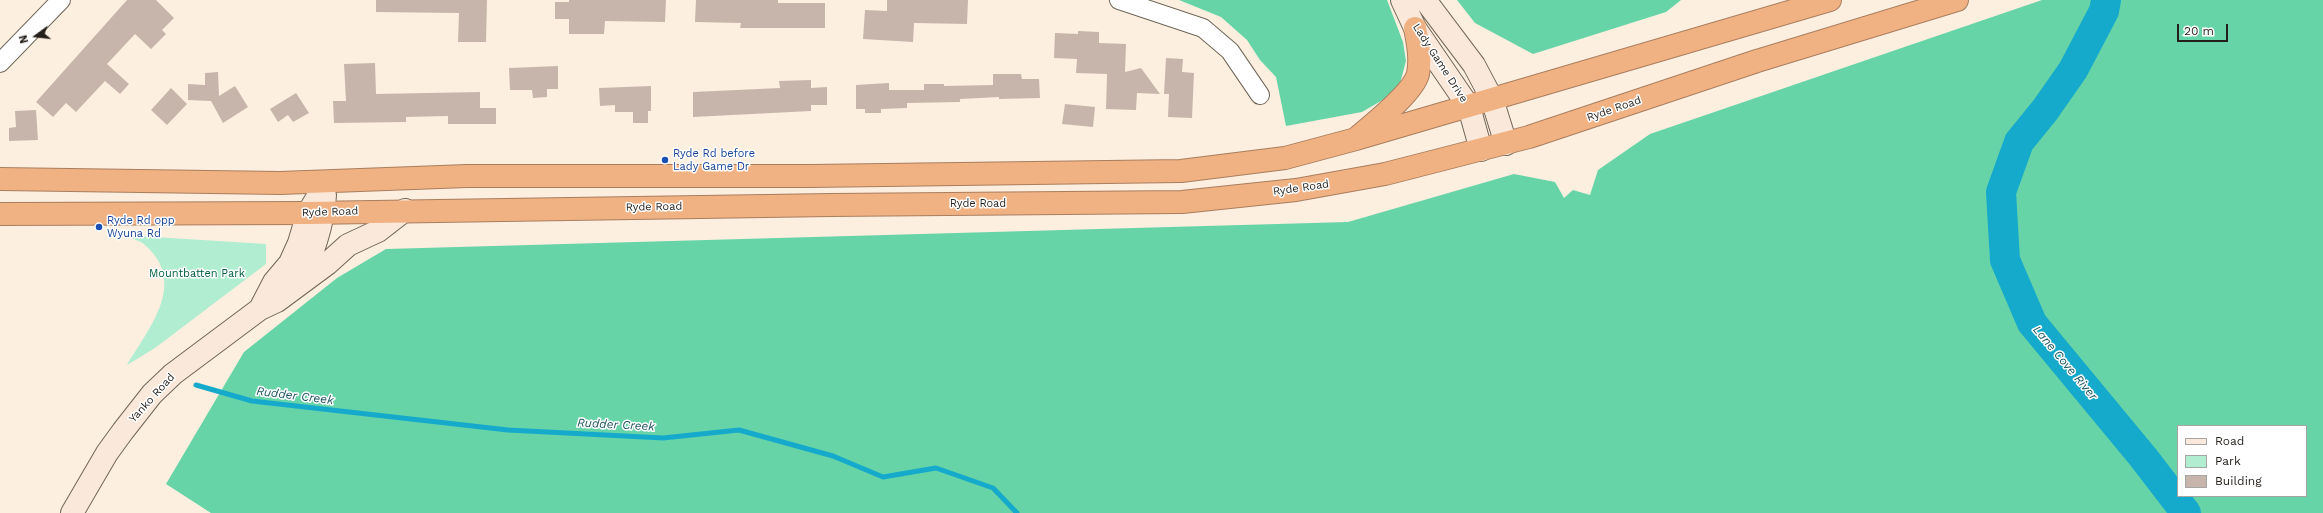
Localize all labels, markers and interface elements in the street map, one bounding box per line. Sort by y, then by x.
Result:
north arrow [16,16,56,56]
scale bar [2179,16,2230,42]
street label: Lady Game Drive [1410,21,1470,105]
text: 20 m [2184,24,2214,38]
text: N [17,34,31,45]
street label: Ryde Road [1585,94,1643,124]
place label: Ryde Rd before Lady Game Dr [673,147,755,173]
marker: Ryde Rd before Lady Game Dr [660,155,670,165]
street label: Ryde Road [1272,178,1330,198]
street label: Ryde Road [950,197,1006,211]
street label: Ryde Road [626,200,682,214]
street label: Ryde Road [302,204,358,220]
place label: Ryde Rd opp Wyuna Rd [107,214,175,240]
marker: Ryde Rd opp Wyuna Rd [94,222,104,232]
park label: Mountbatten Park [149,267,245,281]
water label: Lane Cove River [2030,323,2100,403]
street label: Yanko Road [126,371,178,425]
water label: Rudder Creek [256,384,334,408]
water label: Rudder Creek [577,416,655,434]
legend [2177,425,2307,497]
text: Road [2215,434,2244,448]
text: Park [2215,454,2241,468]
text: Building [2215,474,2262,488]

